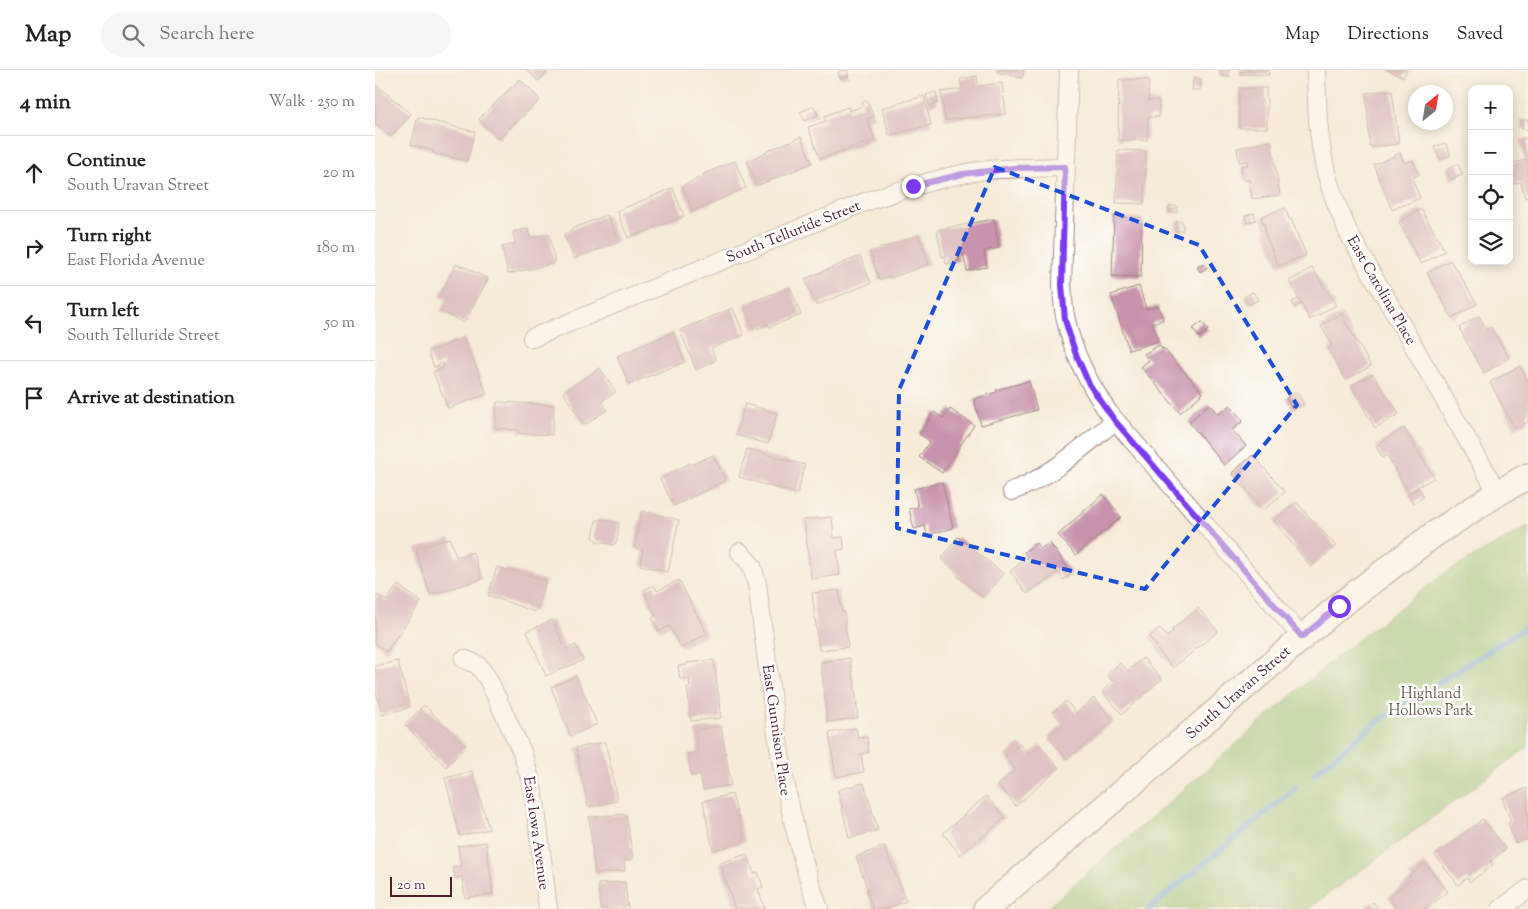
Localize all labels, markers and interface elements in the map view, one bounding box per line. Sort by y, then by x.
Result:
search box [101,12,451,57]
text: Map [25,18,71,52]
icon: search [119,21,147,49]
text: Search here [159,21,255,48]
text: Map [1285,22,1320,48]
text: Directions [1348,22,1429,48]
text: Saved [1457,22,1503,48]
north arrow [1408,85,1453,130]
map controls [1468,85,1513,265]
button: + [1468,85,1513,130]
text: 4 min [20,88,71,118]
text: Walk · 250 m [269,91,355,114]
button: − [1468,130,1513,175]
text: Continue [67,148,146,175]
icon: ahead [20,159,48,187]
text: 20 m [322,162,355,185]
text: South Uravan Street [67,175,209,198]
route end [902,175,925,198]
button: locate [1468,175,1513,220]
street label: South Telluride Street [723,196,864,269]
button: layers [1468,220,1513,265]
text: Turn right [67,223,151,250]
street label: East Carolina Place [1341,232,1421,349]
icon: right [20,234,48,262]
text: 180 m [316,237,355,260]
text: East Florida Avenue [67,250,205,273]
text: Turn left [67,298,139,325]
icon: left [20,309,48,337]
text: 50 m [324,312,355,335]
text: South Telluride Street [67,325,220,348]
icon: arrive [20,384,48,412]
text: Arrive at destination [67,385,235,412]
route start [1328,595,1351,618]
street label: South Uravan Street [1182,642,1296,745]
street label: East Gunnison Place [756,663,795,797]
park label: Highland Hollows Park [1389,684,1473,722]
street label: East Iowa Avenue [517,775,554,891]
scale bar [390,874,453,897]
text: 20 m [397,876,426,896]

